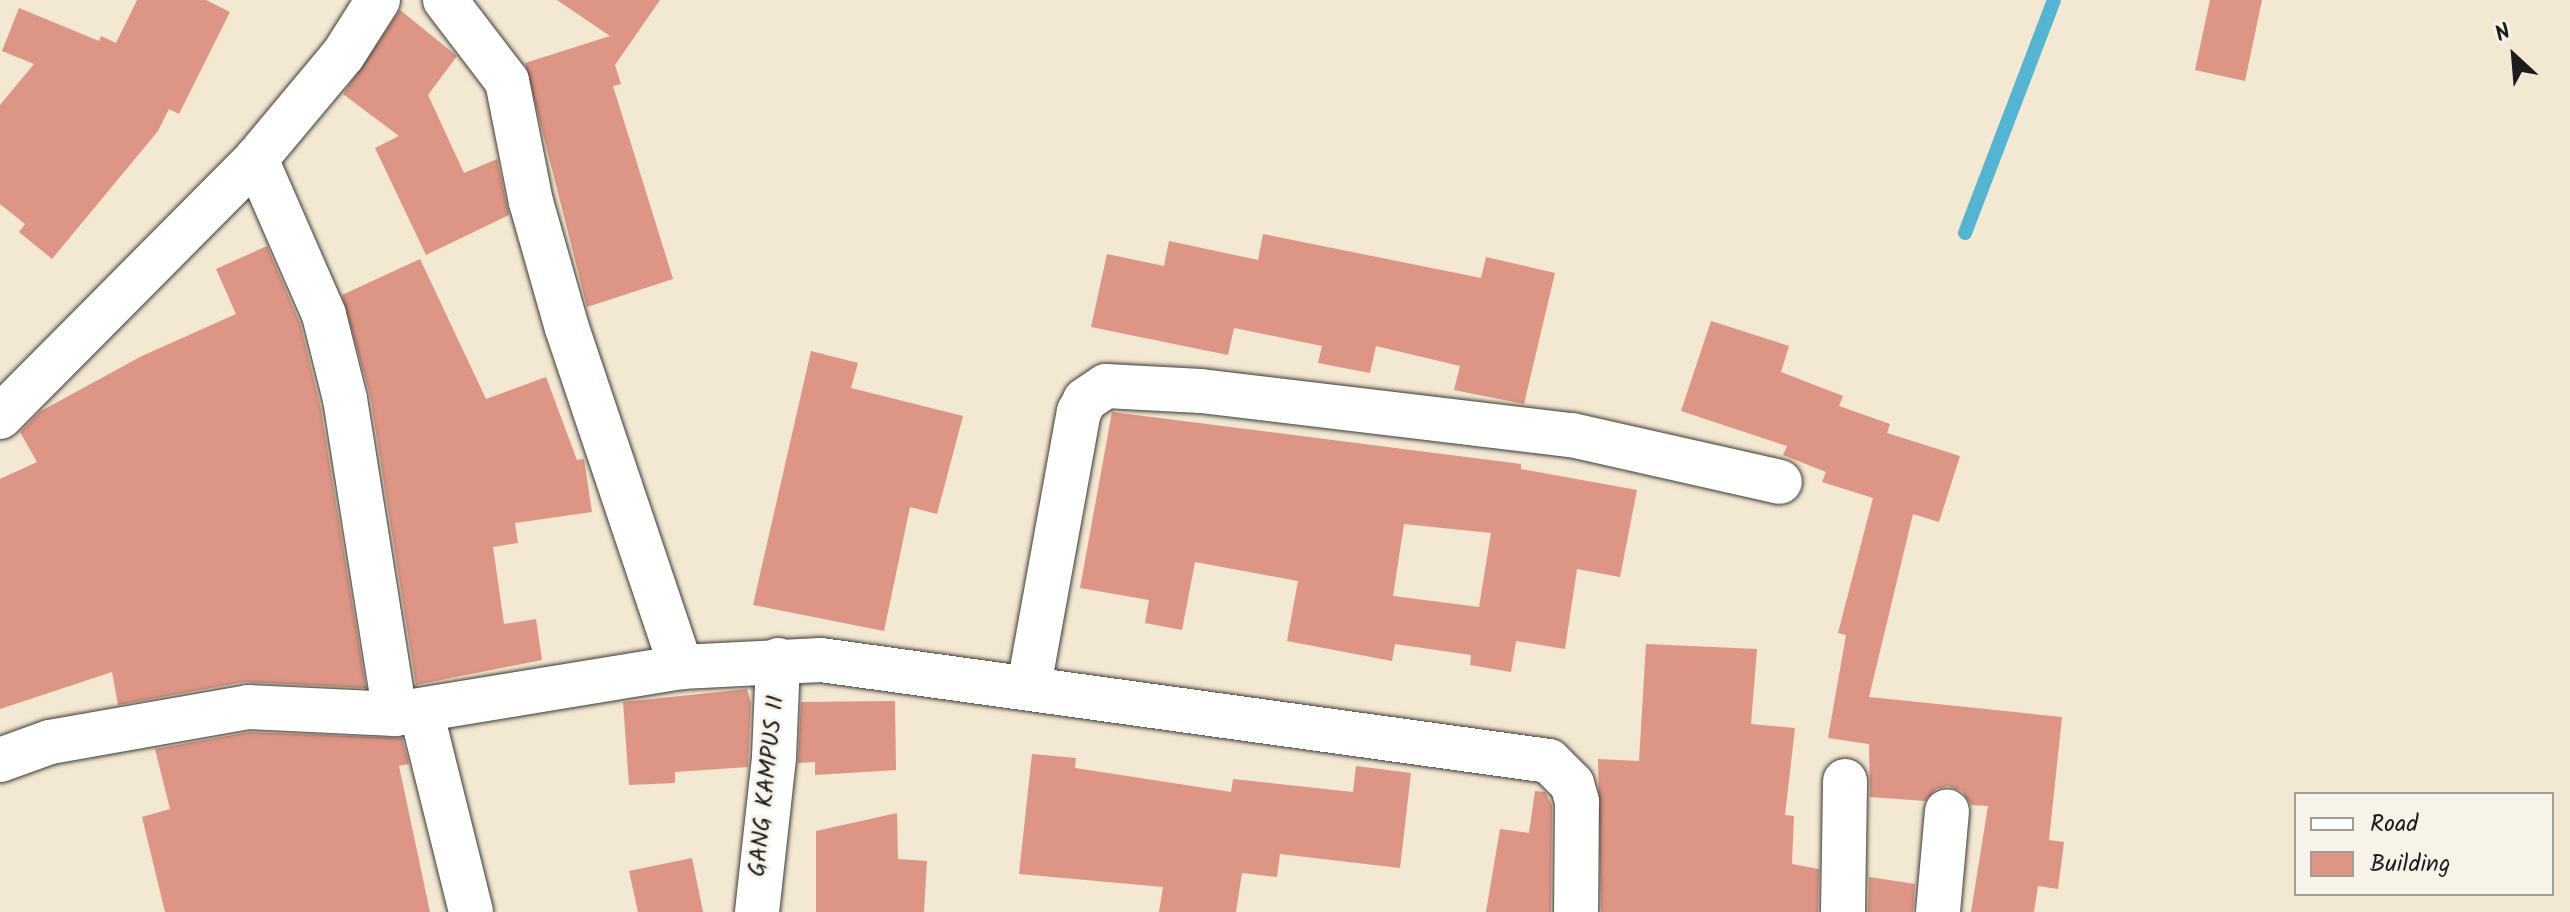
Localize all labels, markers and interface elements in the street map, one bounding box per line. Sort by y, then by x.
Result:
text: N [2489,15,2517,53]
north arrow [2474,16,2554,96]
street label: GANG KAMPUS II [743,694,791,878]
legend [2294,792,2554,896]
text: Road [2370,805,2418,844]
text: Building [2370,845,2450,884]

